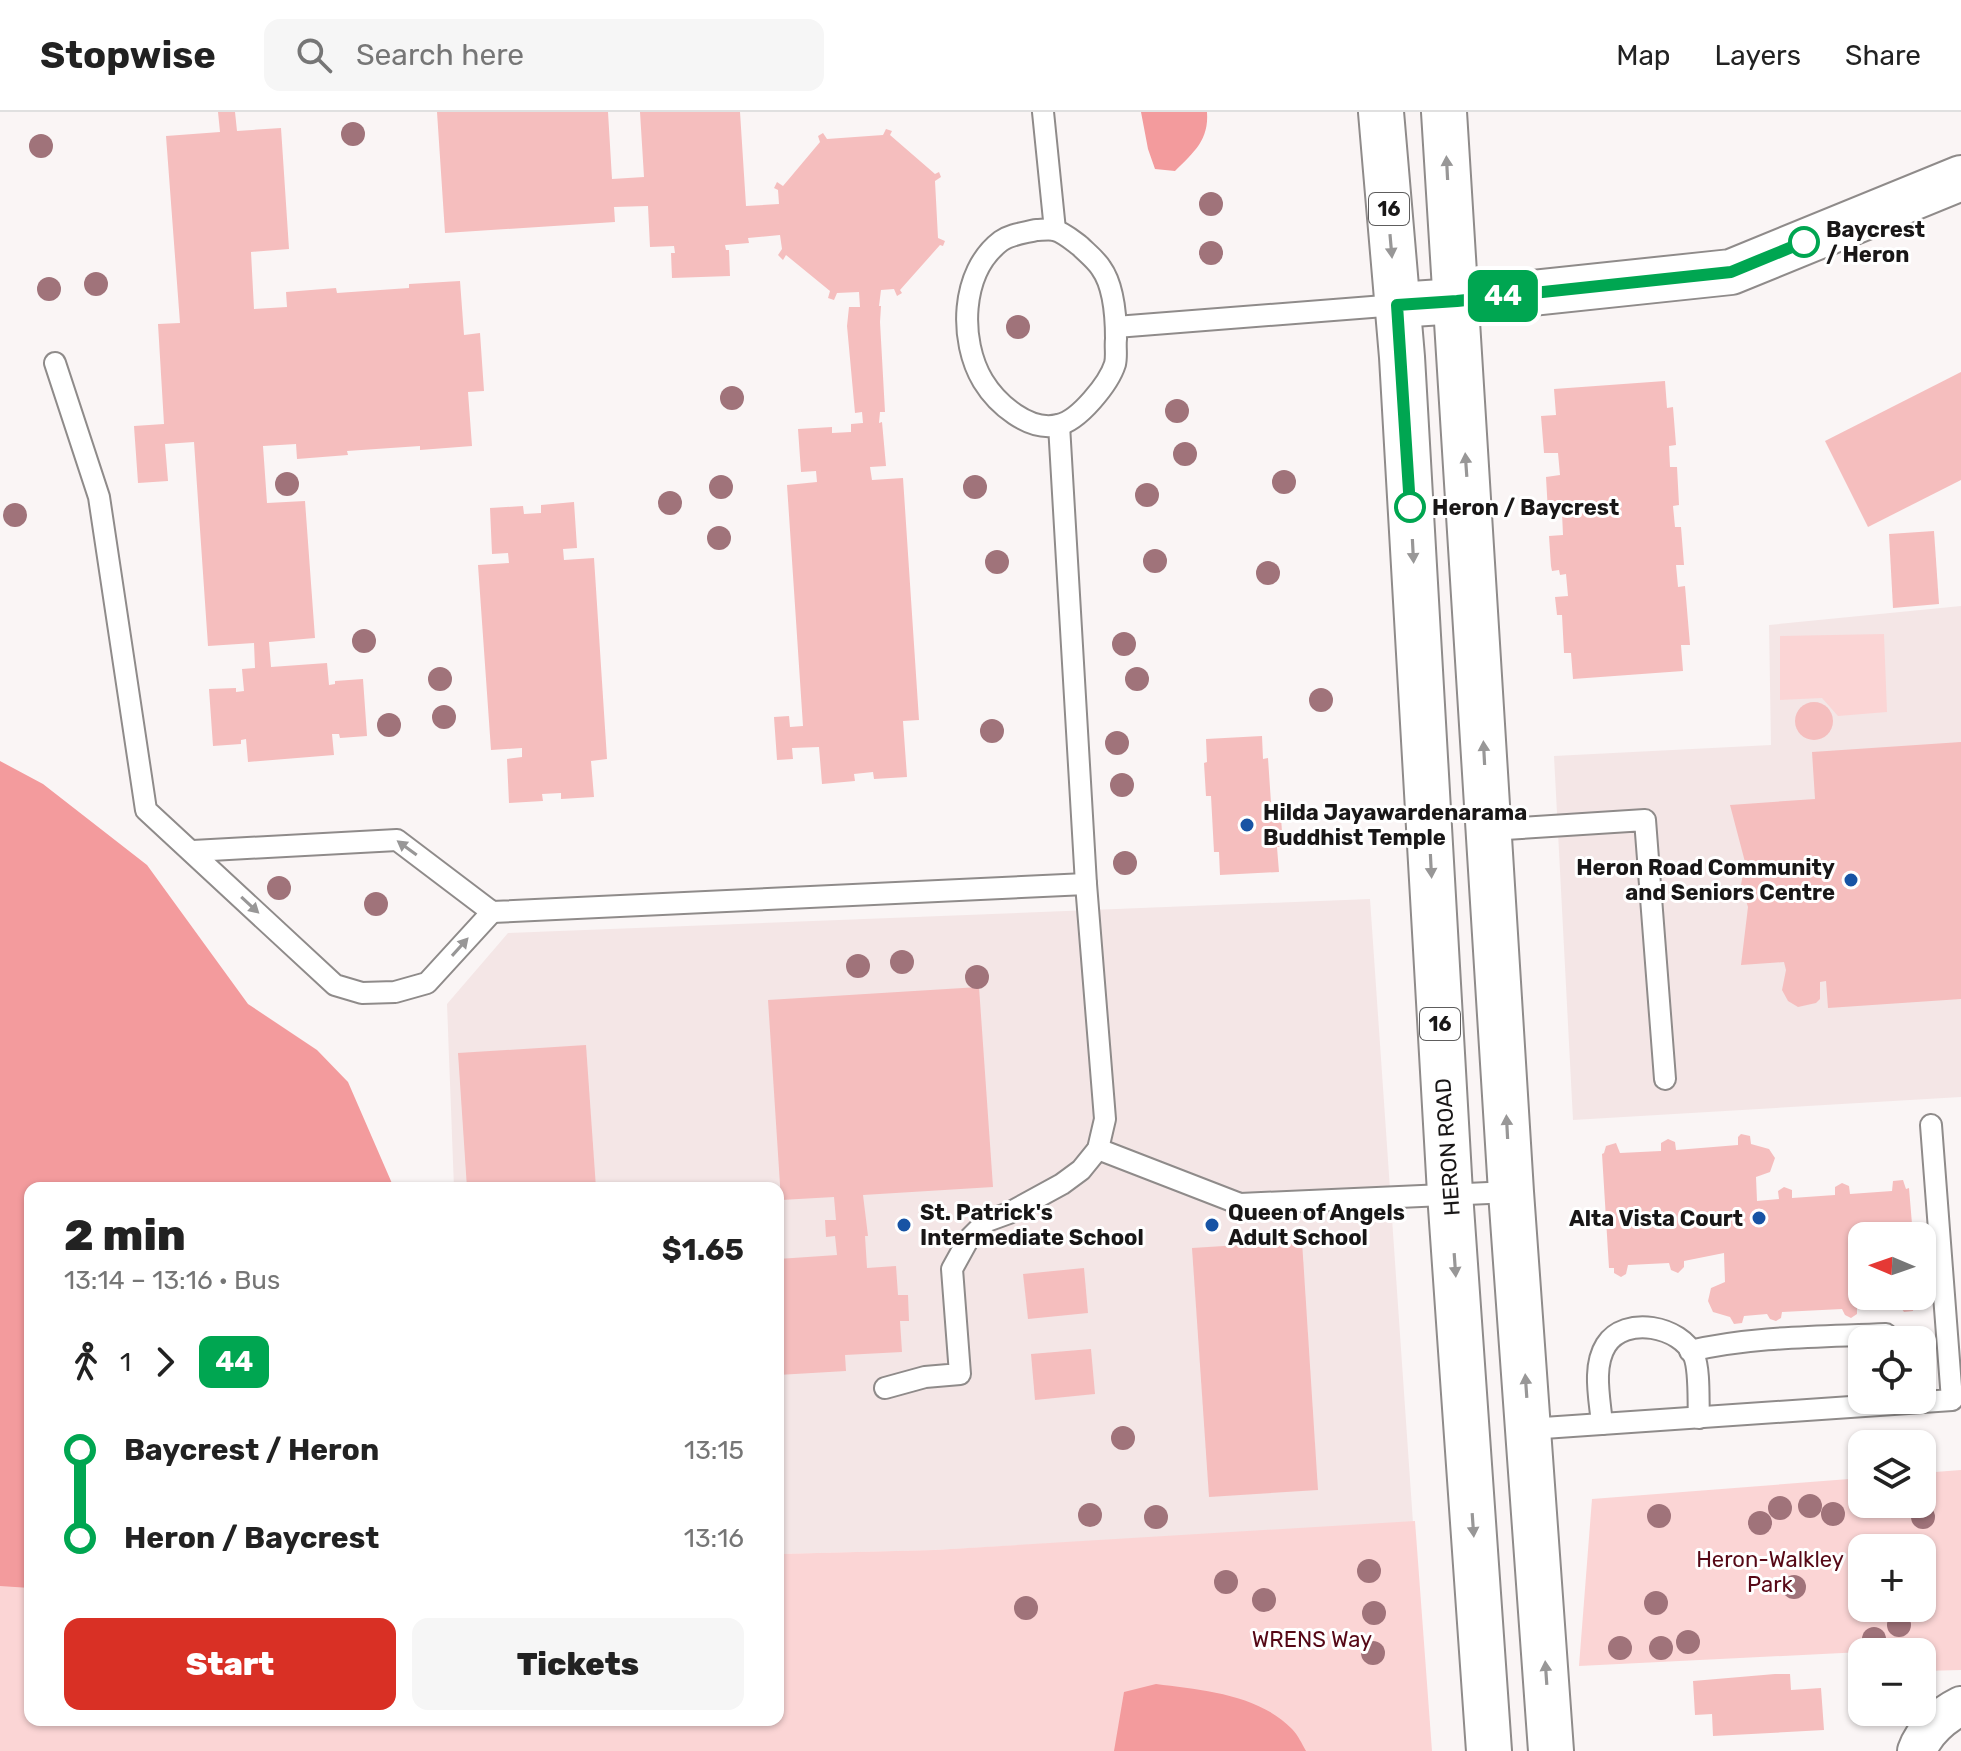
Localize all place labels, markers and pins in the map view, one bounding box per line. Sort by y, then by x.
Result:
place label: Baycrest / Heron [1826,216,1925,268]
marker: Baycrest / Heron [1789,227,1819,257]
marker: Heron / Baycrest [1395,492,1425,522]
place label: Heron / Baycrest [1432,494,1619,521]
place label: Hilda Jayawardenarama Buddhist Temple [1263,799,1527,851]
marker: Hilda Jayawardenarama Buddhist Temple [1238,816,1256,834]
place label: Heron Road Community and Seniors Centre [1576,854,1835,906]
marker: Heron Road Community and Seniors Centre [1842,871,1860,889]
place label: St. Patrick's Intermediate School [920,1199,1144,1251]
place label: Queen of Angels Adult School [1228,1199,1405,1251]
place label: Alta Vista Court [1569,1205,1743,1232]
marker: Alta Vista Court [1750,1209,1768,1227]
marker: St. Patrick's Intermediate School [895,1216,913,1234]
marker: Queen of Angels Adult School [1203,1216,1221,1234]

